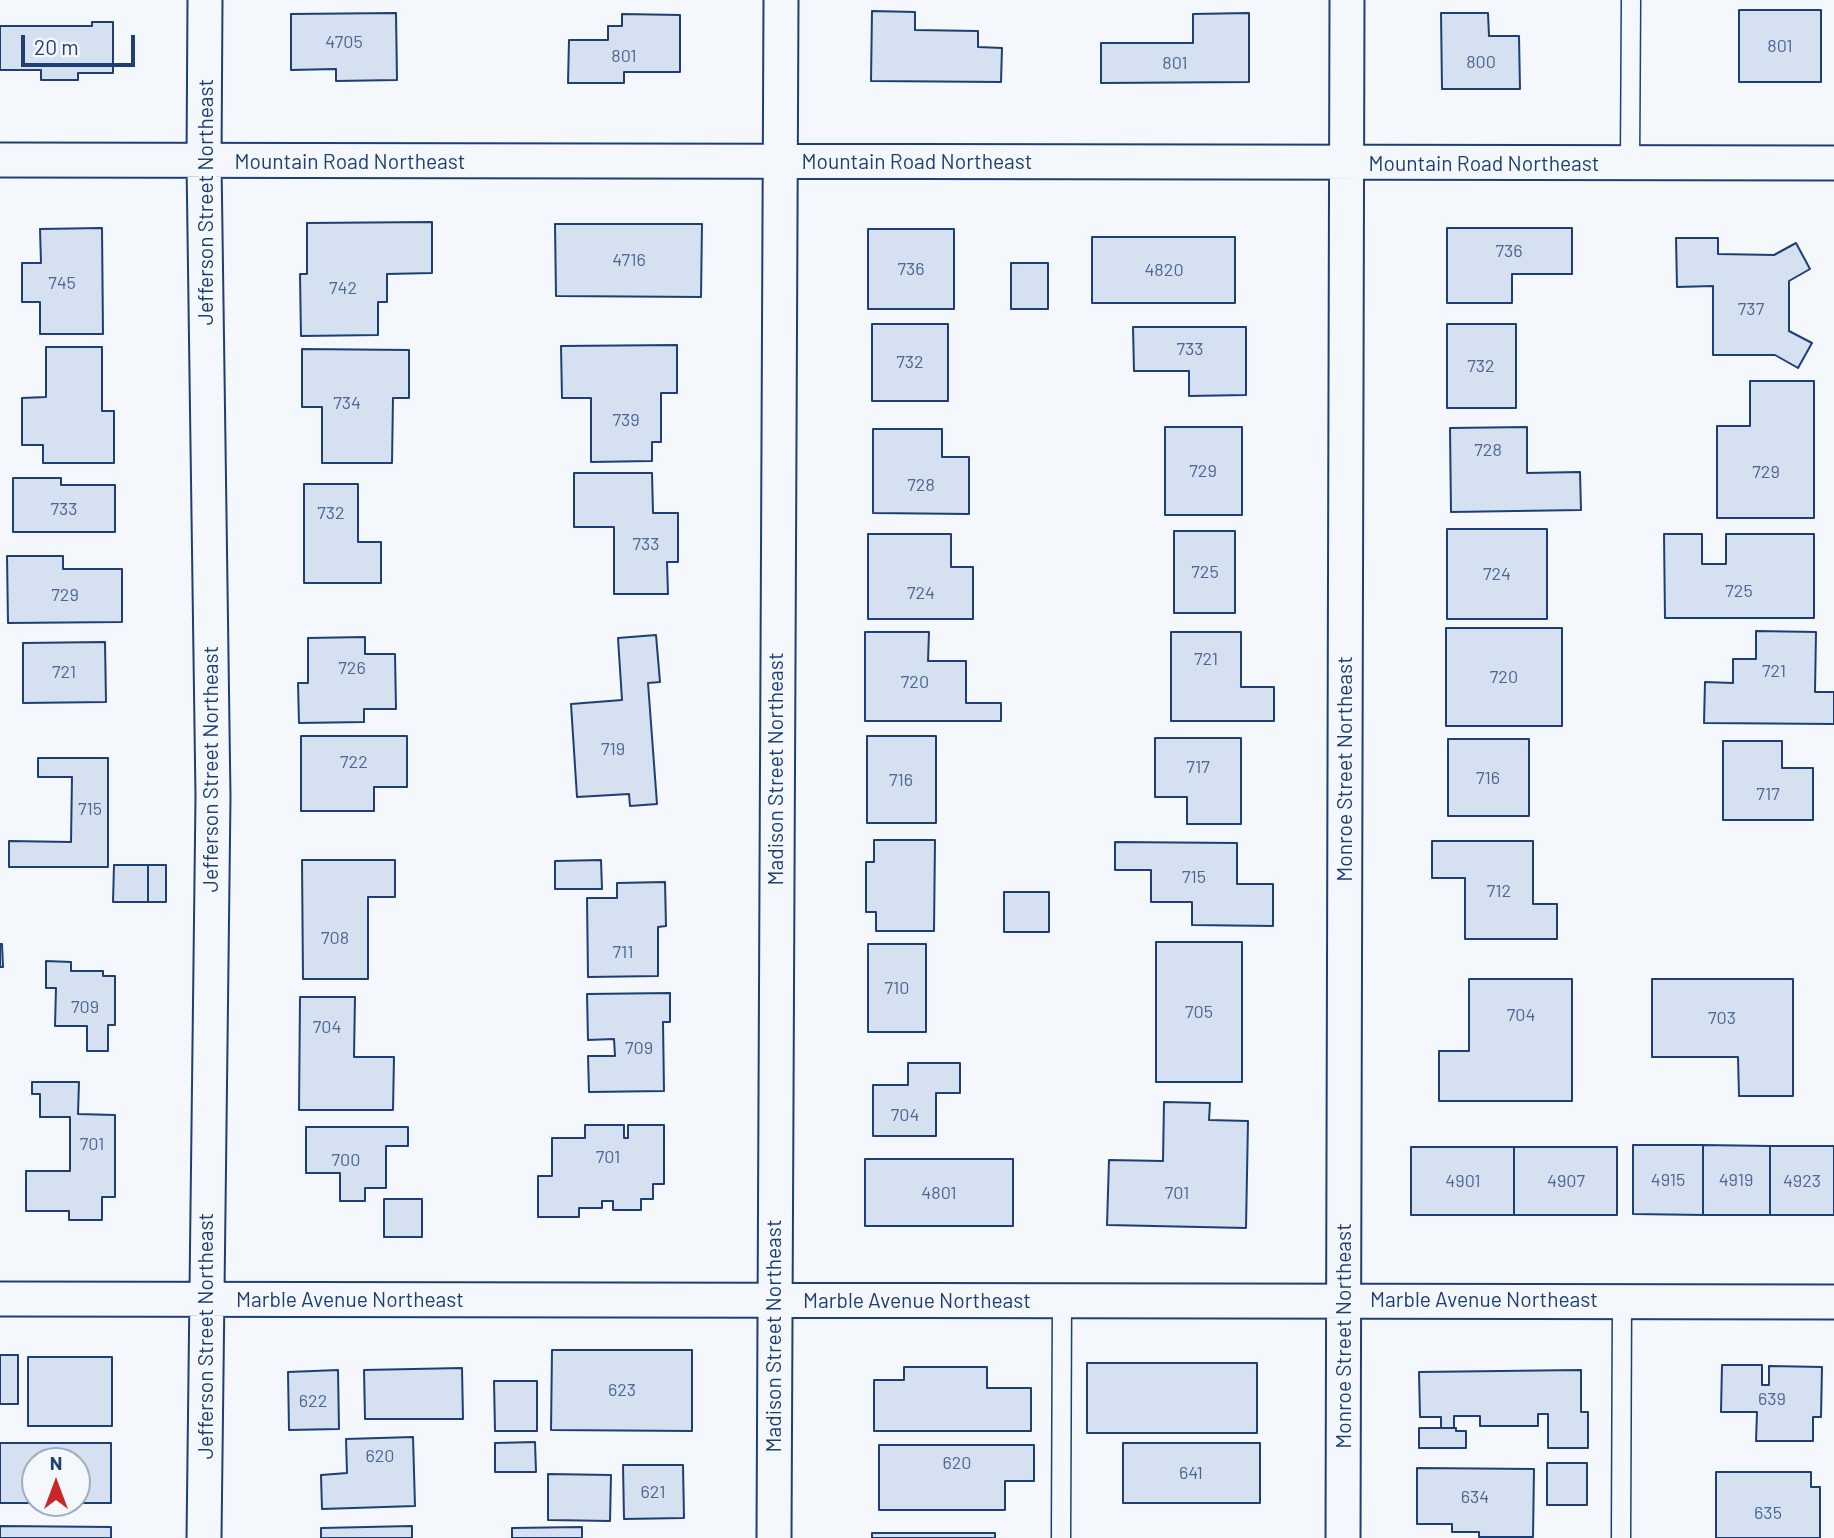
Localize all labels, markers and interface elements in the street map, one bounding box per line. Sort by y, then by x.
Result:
scale bar [24,21,138,65]
house number: 4705 [325,31,363,53]
text: 20 m [34,34,79,59]
house number: 801 [1767,35,1793,57]
house number: 801 [611,45,637,67]
house number: 800 [1466,51,1496,73]
house number: 801 [1162,52,1188,74]
street label: Jefferson Street Northeast [193,79,219,325]
street label: Mountain Road Northeast [235,149,465,175]
street label: Mountain Road Northeast [802,149,1032,175]
street label: Mountain Road Northeast [1369,151,1599,177]
house number: 736 [1495,240,1523,262]
house number: 4716 [612,249,646,271]
house number: 736 [897,258,925,280]
house number: 4820 [1144,259,1184,281]
house number: 745 [48,272,76,294]
house number: 742 [329,277,357,299]
house number: 737 [1738,298,1764,320]
house number: 733 [1176,338,1204,360]
house number: 732 [896,351,924,373]
house number: 732 [1467,355,1495,377]
house number: 734 [333,392,361,414]
house number: 739 [612,409,640,431]
house number: 728 [1474,439,1502,461]
house number: 729 [1189,460,1217,482]
house number: 729 [1752,461,1780,483]
house number: 728 [907,474,935,496]
house number: 733 [50,498,78,520]
house number: 732 [317,502,345,524]
house number: 733 [632,533,660,555]
house number: 725 [1191,561,1219,583]
house number: 724 [1483,563,1511,585]
house number: 725 [1725,580,1753,602]
house number: 724 [907,582,935,604]
house number: 729 [51,584,79,606]
street label: Jefferson Street Northeast [198,646,224,892]
house number: 721 [1194,648,1218,670]
street label: Madison Street Northeast [763,652,789,886]
street label: Monroe Street Northeast [1332,656,1358,882]
house number: 726 [338,657,366,679]
house number: 721 [1762,660,1786,682]
house number: 721 [52,661,76,683]
house number: 720 [1490,666,1518,688]
house number: 720 [901,671,929,693]
house number: 719 [601,738,625,760]
house number: 722 [340,751,368,773]
house number: 717 [1186,756,1210,778]
house number: 716 [1476,767,1500,789]
house number: 716 [889,769,913,791]
house number: 717 [1756,783,1780,805]
house number: 715 [78,798,102,820]
house number: 715 [1182,866,1206,888]
house number: 712 [1487,880,1511,902]
house number: 708 [321,927,349,949]
house number: 711 [612,941,634,963]
house number: 710 [884,977,910,999]
house number: 709 [71,996,99,1018]
house number: 705 [1185,1001,1213,1023]
house number: 704 [1507,1004,1535,1026]
house number: 703 [1708,1007,1736,1029]
house number: 704 [313,1016,341,1038]
house number: 709 [625,1037,653,1059]
house number: 704 [891,1104,919,1126]
house number: 701 [80,1133,104,1155]
house number: 701 [596,1146,620,1168]
house number: 700 [332,1149,360,1171]
house number: 4915 [1651,1169,1685,1191]
house number: 4919 [1719,1169,1753,1191]
house number: 4901 [1445,1170,1481,1192]
house number: 4907 [1547,1170,1585,1192]
house number: 4923 [1783,1170,1821,1192]
house number: 4801 [921,1182,957,1204]
house number: 701 [1165,1182,1189,1204]
street label: Jefferson Street Northeast [193,1213,219,1459]
street label: Madison Street Northeast [761,1219,787,1453]
street label: Monroe Street Northeast [1331,1223,1357,1449]
street label: Marble Avenue Northeast [236,1287,464,1313]
street label: Marble Avenue Northeast [1370,1287,1598,1313]
street label: Marble Avenue Northeast [803,1288,1031,1314]
house number: 623 [608,1379,636,1401]
house number: 639 [1758,1388,1786,1410]
house number: 622 [299,1390,327,1412]
house number: 620 [365,1445,395,1467]
north arrow [21,1447,91,1517]
text: N [50,1451,62,1474]
house number: 620 [942,1452,972,1474]
house number: 641 [1179,1462,1203,1484]
house number: 621 [641,1481,665,1503]
house number: 634 [1461,1486,1489,1508]
house number: 635 [1754,1502,1782,1524]

